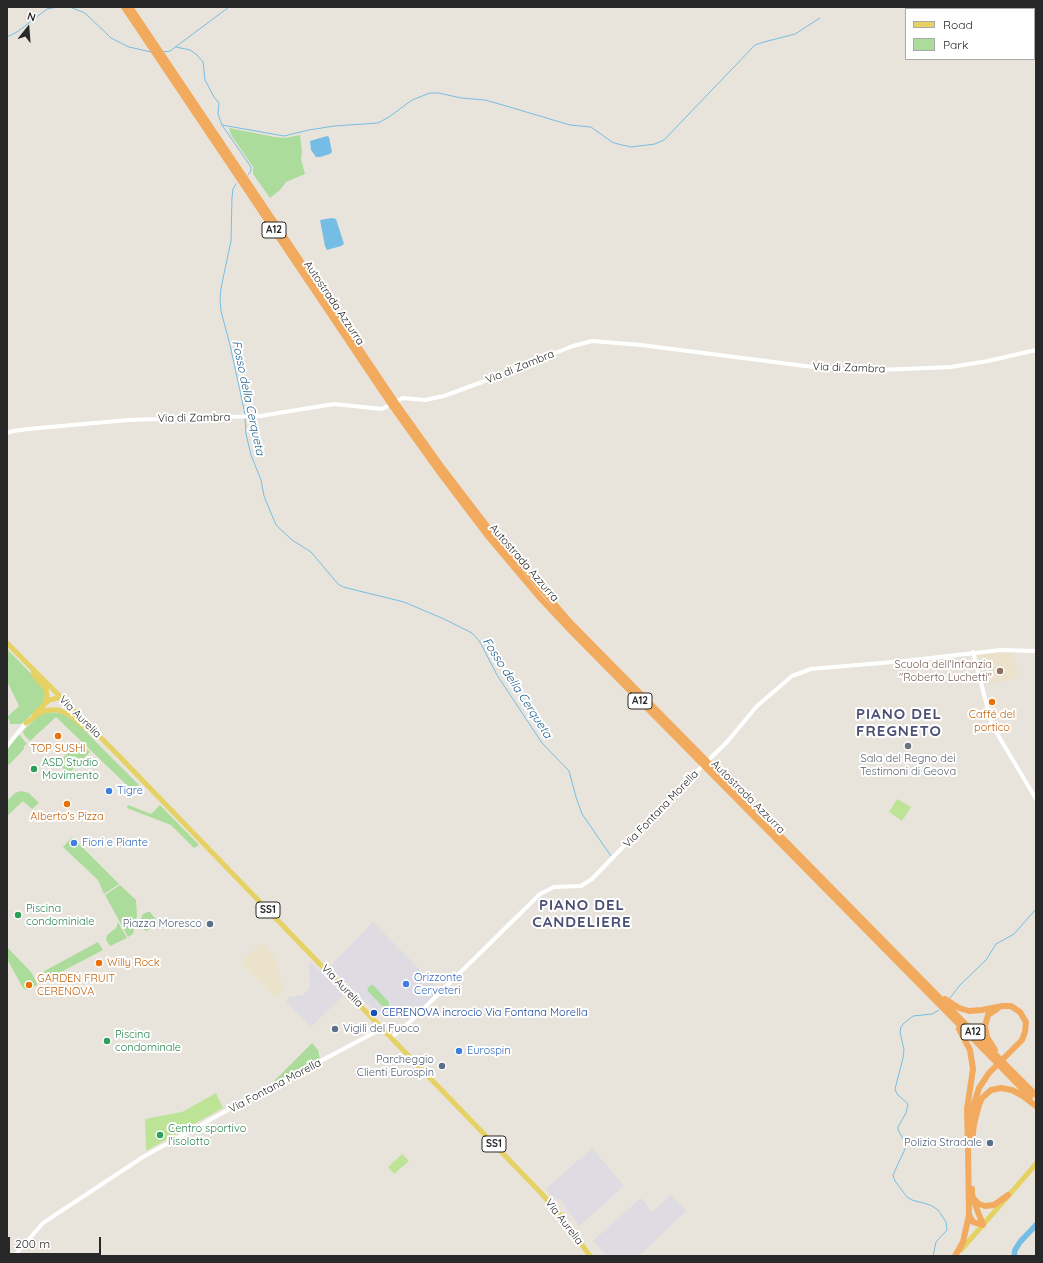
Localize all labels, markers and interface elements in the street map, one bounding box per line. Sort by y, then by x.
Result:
north arrow [8,8,48,48]
legend [905,8,1035,60]
text: N [26,9,37,24]
text: Road [943,17,973,32]
text: Park [943,37,968,52]
road number: A12 [262,222,286,238]
street label: Autostrada Azzurra [301,258,367,348]
water label: Fosso della Cerqueta [229,339,267,457]
street label: Via di Zambra [484,347,556,387]
street label: Via di Zambra [813,360,885,376]
street label: Via di Zambra [158,411,230,425]
street label: Autostrada Azzurra [487,522,561,604]
water label: Fosso della Cerqueta [479,635,555,741]
place label: Scuola dell'Infanzia "Roberto Luchetti" [895,658,992,684]
marker: Scuola dell'Infanzia "Roberto Luchetti" [995,666,1005,676]
street label: Via Aurelia [56,693,104,741]
road number: A12 [628,693,652,709]
marker: Caffé del portico [987,697,997,707]
district label: PIANO DEL FREGNETO [856,705,942,740]
place label: Caffé del portico [969,708,1015,734]
marker: TOP SUSHI [53,731,63,741]
marker: Sala del Regno dei Testimoni di Geova [903,741,913,751]
place label: TOP SUSHI [30,742,86,756]
place label: Sala del Regno dei Testimoni di Geova [860,752,956,778]
place label: ASD Studio Movimento [42,756,99,782]
street label: Autostrada Azzurra [709,758,787,836]
marker: ASD Studio Movimento [29,764,39,774]
street label: Via Fontana Morella [621,768,701,850]
place label: Tigre [117,784,143,798]
marker: Tigre [104,786,114,796]
marker: Alberto's Pizza [62,799,72,809]
place label: Alberto's Pizza [30,810,104,824]
place label: Fiori e Piante [82,836,148,850]
marker: Fiori e Piante [69,838,79,848]
district label: PIANO DEL CANDELIERE [532,896,632,931]
place label: Piscina condominiale [26,902,94,928]
road number: SS1 [256,902,280,918]
marker: Piscina condominiale [13,910,23,920]
place label: Piazza Moresco [123,917,202,931]
marker: Piazza Moresco [205,919,215,929]
place label: Willy Rock [107,956,160,970]
marker: Willy Rock [94,958,104,968]
street label: Via Aurelia [318,962,366,1010]
place label: Orizzonte Cerveteri [414,971,462,997]
place label: GARDEN FRUIT CERENOVA [37,972,115,998]
marker: Orizzonte Cerveteri [401,979,411,989]
marker: GARDEN FRUIT CERENOVA [24,980,34,990]
place label: CERENOVA incrocio Via Fontana Morella [382,1006,588,1020]
marker: CERENOVA incrocio Via Fontana Morella [369,1008,379,1018]
place label: Vigili del Fuoco [343,1022,419,1036]
marker: Vigili del Fuoco [330,1024,340,1034]
road number: A12 [961,1024,985,1040]
place label: Piscina condominale [115,1028,181,1054]
marker: Piscina condominale [102,1036,112,1046]
place label: Eurospin [467,1044,511,1058]
marker: Eurospin [454,1046,464,1056]
place label: Parcheggio Clienti Eurospin [357,1053,434,1079]
street label: Via Fontana Morella [227,1056,323,1116]
marker: Parcheggio Clienti Eurospin [437,1061,447,1071]
place label: Centro sportivo l'isolotto [168,1122,246,1148]
marker: Centro sportivo l'isolotto [155,1130,165,1140]
road number: SS1 [482,1136,506,1152]
place label: Polizia Stradale [904,1136,982,1150]
marker: Polizia Stradale [985,1138,995,1148]
street label: Via Aurelia [542,1197,586,1247]
scale bar [10,1229,103,1255]
text: 200 m [15,1236,50,1251]

